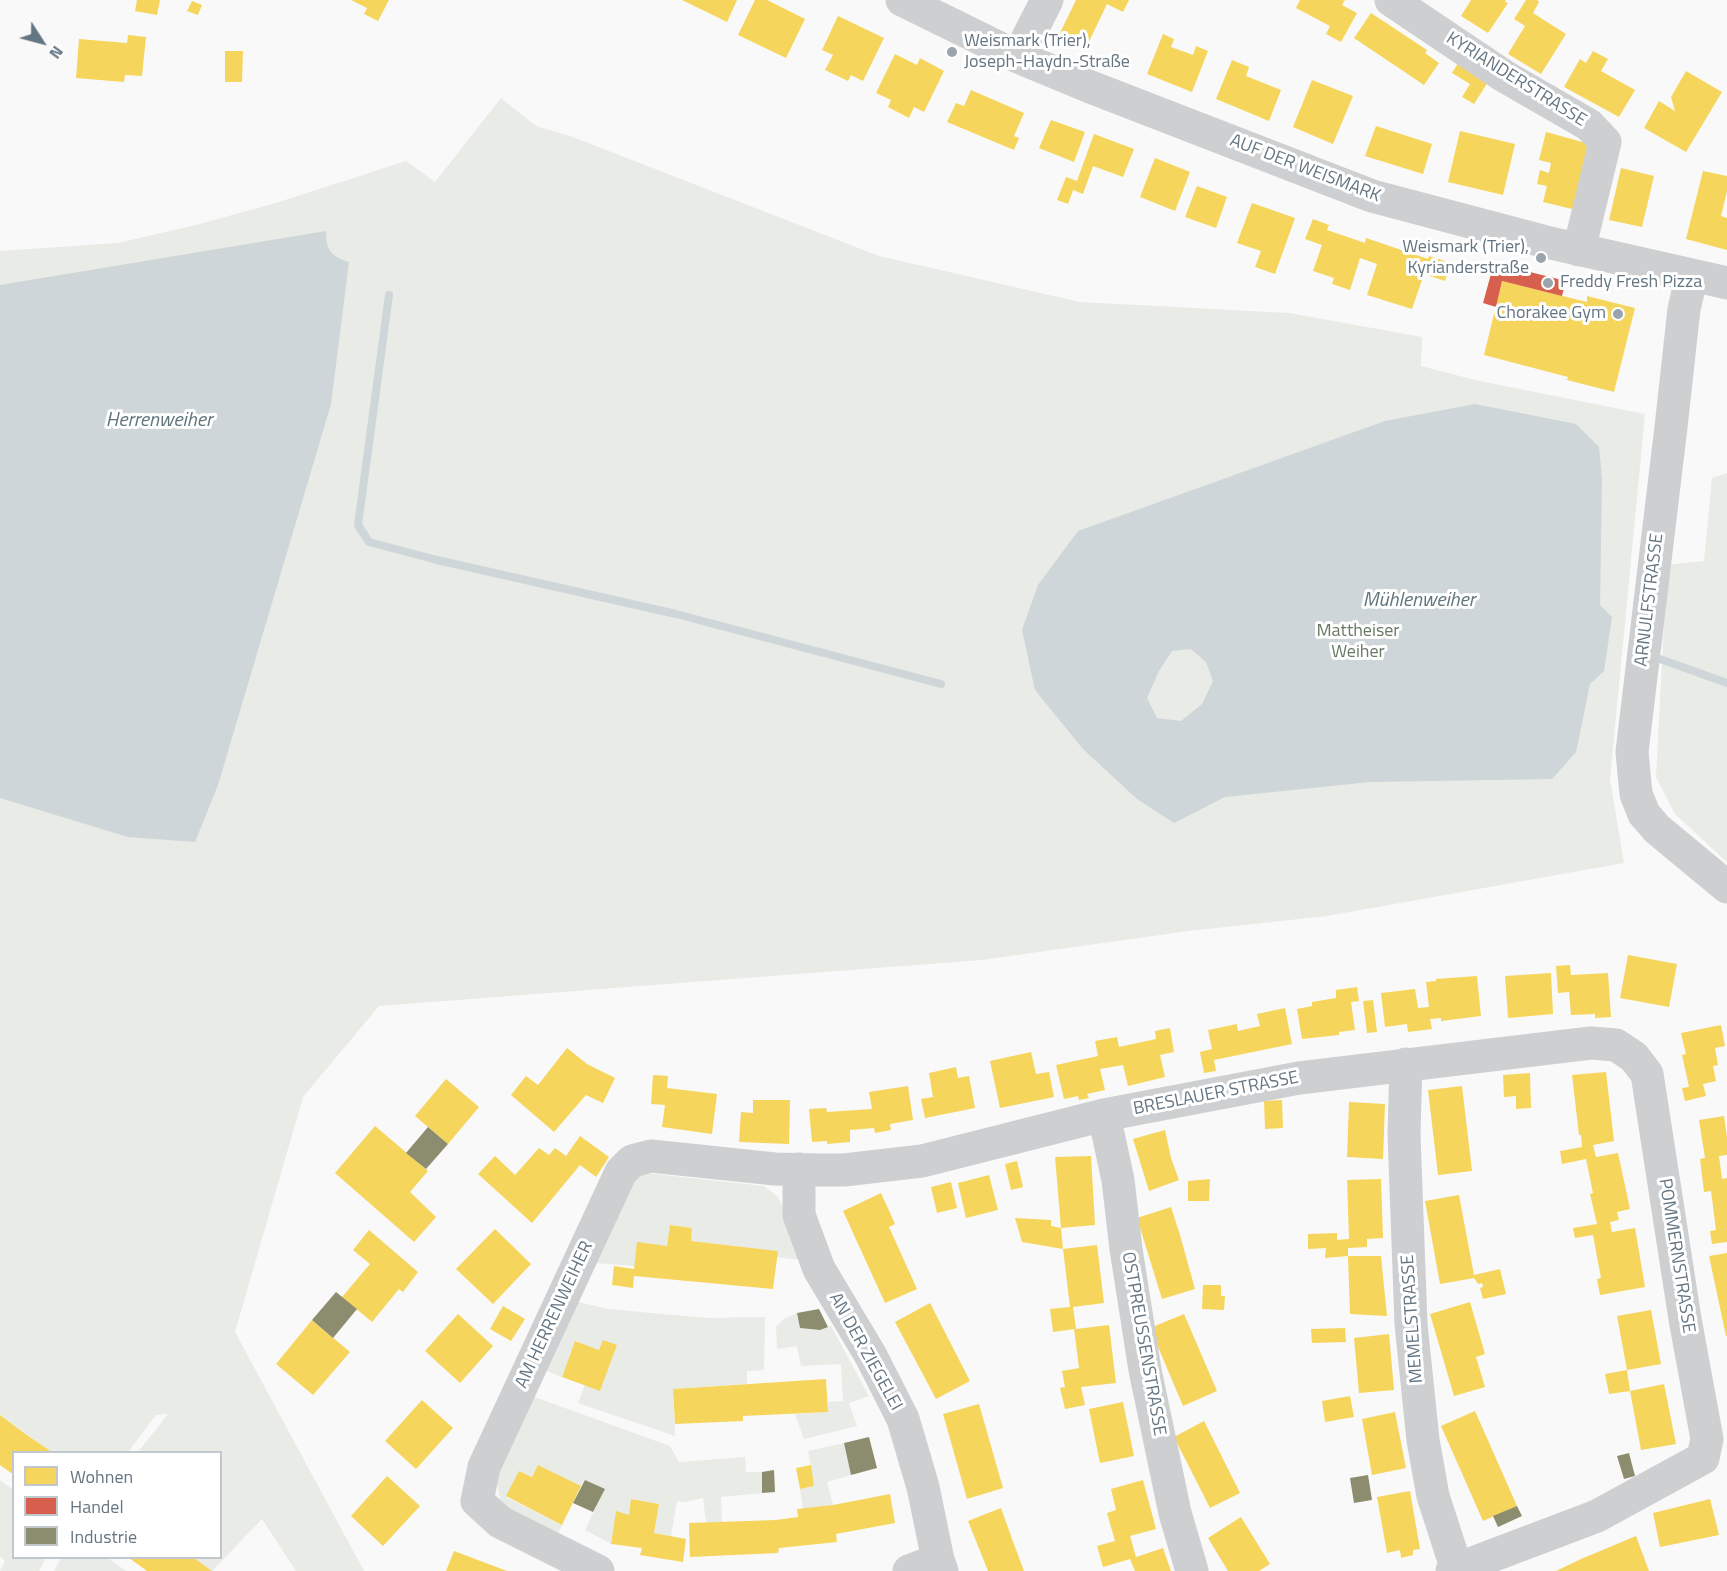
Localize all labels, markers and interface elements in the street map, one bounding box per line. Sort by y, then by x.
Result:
north arrow [12,12,72,72]
street label: KYRIANDERSTRASSE [1442,28,1590,132]
place label: Weismark (Trier), Joseph-Haydn-Straße [964,31,1130,74]
text: N [44,41,70,64]
marker: Weismark (Trier), Joseph-Haydn-Straße [945,45,959,59]
street label: AUF DER WEISMARK [1227,130,1383,208]
place label: Weismark (Trier), Kyrianderstraße [1402,237,1529,280]
marker: Weismark (Trier), Kyrianderstraße [1534,251,1548,265]
place label: Freddy Fresh Pizza [1560,272,1702,294]
marker: Freddy Fresh Pizza [1541,276,1555,290]
place label: Chorakee Gym [1497,303,1606,325]
marker: Chorakee Gym [1611,307,1625,321]
water label: Herrenweiher [106,409,212,433]
street label: ARNULFSTRASSE [1631,532,1669,668]
water label: Mühlenweiher [1363,589,1475,613]
park label: Mattheiser Weiher [1316,621,1400,664]
street label: BRESLAUER STRASSE [1132,1067,1300,1121]
street label: POMMERNSTRASSE [1653,1177,1699,1335]
street label: AM HERRENWEIHER [511,1238,599,1392]
street label: OSTPREUSSENSTRASSE [1116,1250,1170,1438]
street label: MEMELSTRASSE [1398,1254,1428,1384]
street label: AN DER ZIEGELEI [824,1289,906,1415]
legend [12,1451,222,1559]
text: Wohnen [70,1463,133,1490]
text: Handel [70,1493,124,1520]
text: Industrie [70,1523,137,1550]

